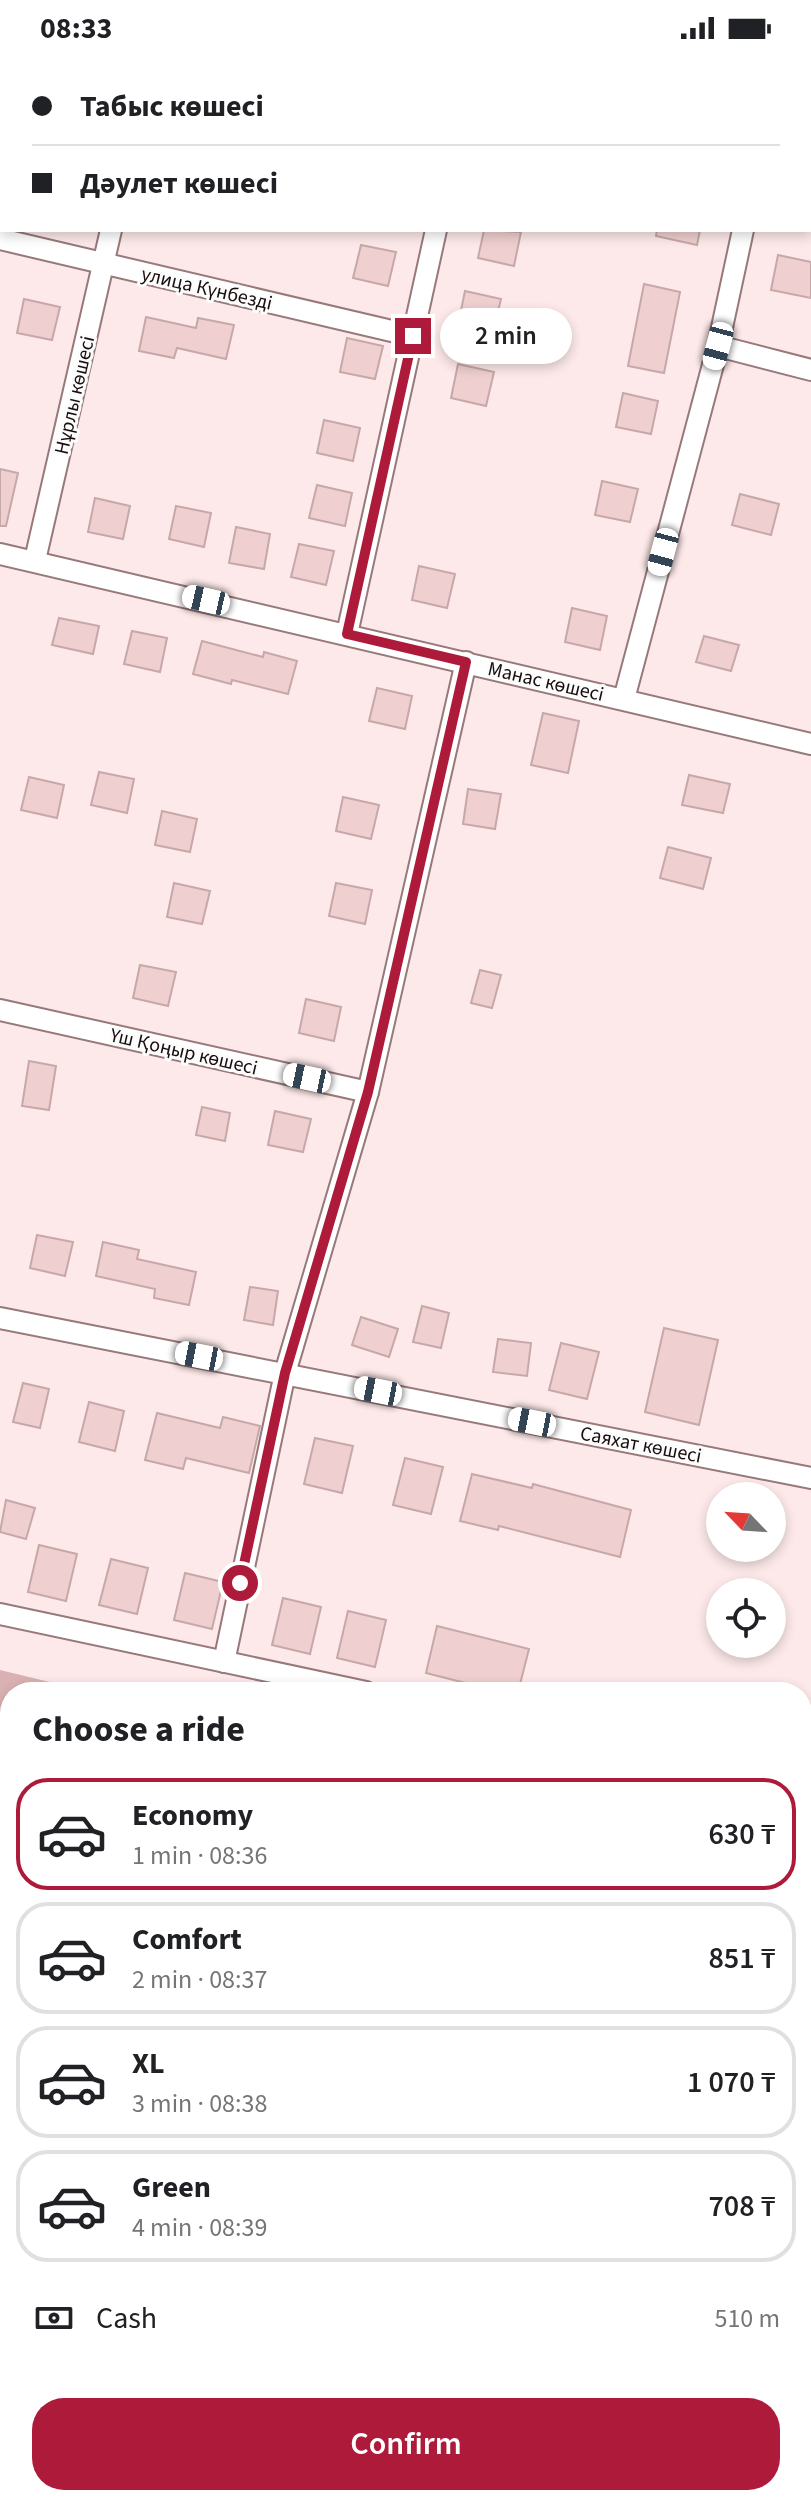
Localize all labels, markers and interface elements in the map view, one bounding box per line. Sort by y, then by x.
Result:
text: 08:33 [40,7,112,50]
text: Табыс көшесі [80,85,264,128]
text: Дәулет көшесі [80,162,278,205]
street label: улица Күнбезді [138,260,275,318]
callout: 2 min [441,308,573,364]
text: 2 min [475,317,537,354]
route end [395,318,431,354]
car [700,320,736,372]
street label: Нұрлы көшесі [48,333,102,457]
car [645,526,681,578]
car [180,583,232,617]
street label: Манас көшесі [485,655,607,709]
street label: Үш Қоңыр көшесі [106,1021,260,1083]
car [281,1061,333,1095]
car [173,1340,225,1372]
car [352,1375,404,1407]
car [506,1406,558,1438]
street label: Саяхат көшесі [578,1420,704,1470]
north arrow [706,1482,786,1562]
map controls [706,1482,786,1658]
route start [222,1565,258,1601]
button: locate [706,1578,786,1658]
text: Choose a ride [32,1704,245,1755]
text: Economy [132,1794,253,1837]
icon: car [36,1798,108,1870]
text: 630 ₸ [708,1813,776,1856]
text: 1 min · 08:36 [132,1837,267,1874]
text: Comfort [132,1918,242,1961]
icon: car [36,1922,108,1994]
text: 851 ₸ [708,1937,776,1980]
text: 2 min · 08:37 [132,1961,267,1998]
text: XL [132,2042,165,2085]
icon: car [36,2046,108,2118]
text: 1 070 ₸ [687,2061,776,2104]
text: 3 min · 08:38 [132,2085,267,2122]
text: Green [132,2166,211,2209]
icon: car [36,2170,108,2242]
text: 708 ₸ [708,2185,776,2228]
text: 4 min · 08:39 [132,2209,267,2246]
icon: cash [32,2296,76,2340]
text: Cash [96,2297,157,2340]
text: 510 m [714,2300,780,2337]
button: Confirm [32,2398,780,2490]

